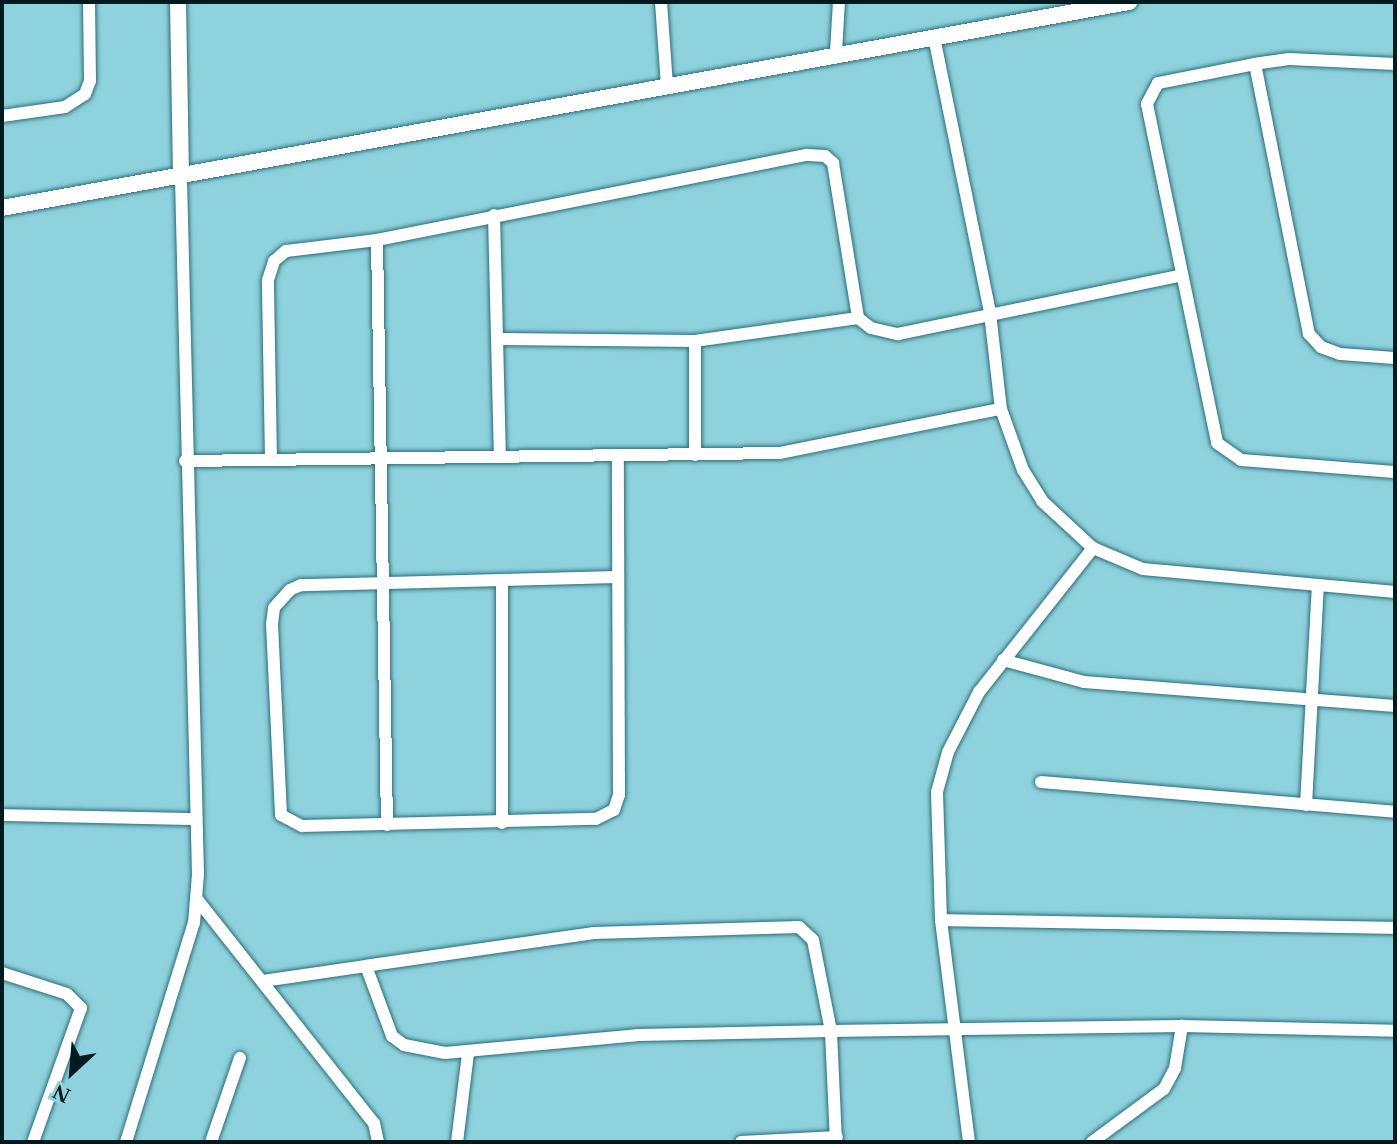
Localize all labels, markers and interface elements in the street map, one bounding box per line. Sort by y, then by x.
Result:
north arrow [32,1032,112,1112]
text: N [49,1079,74,1109]

